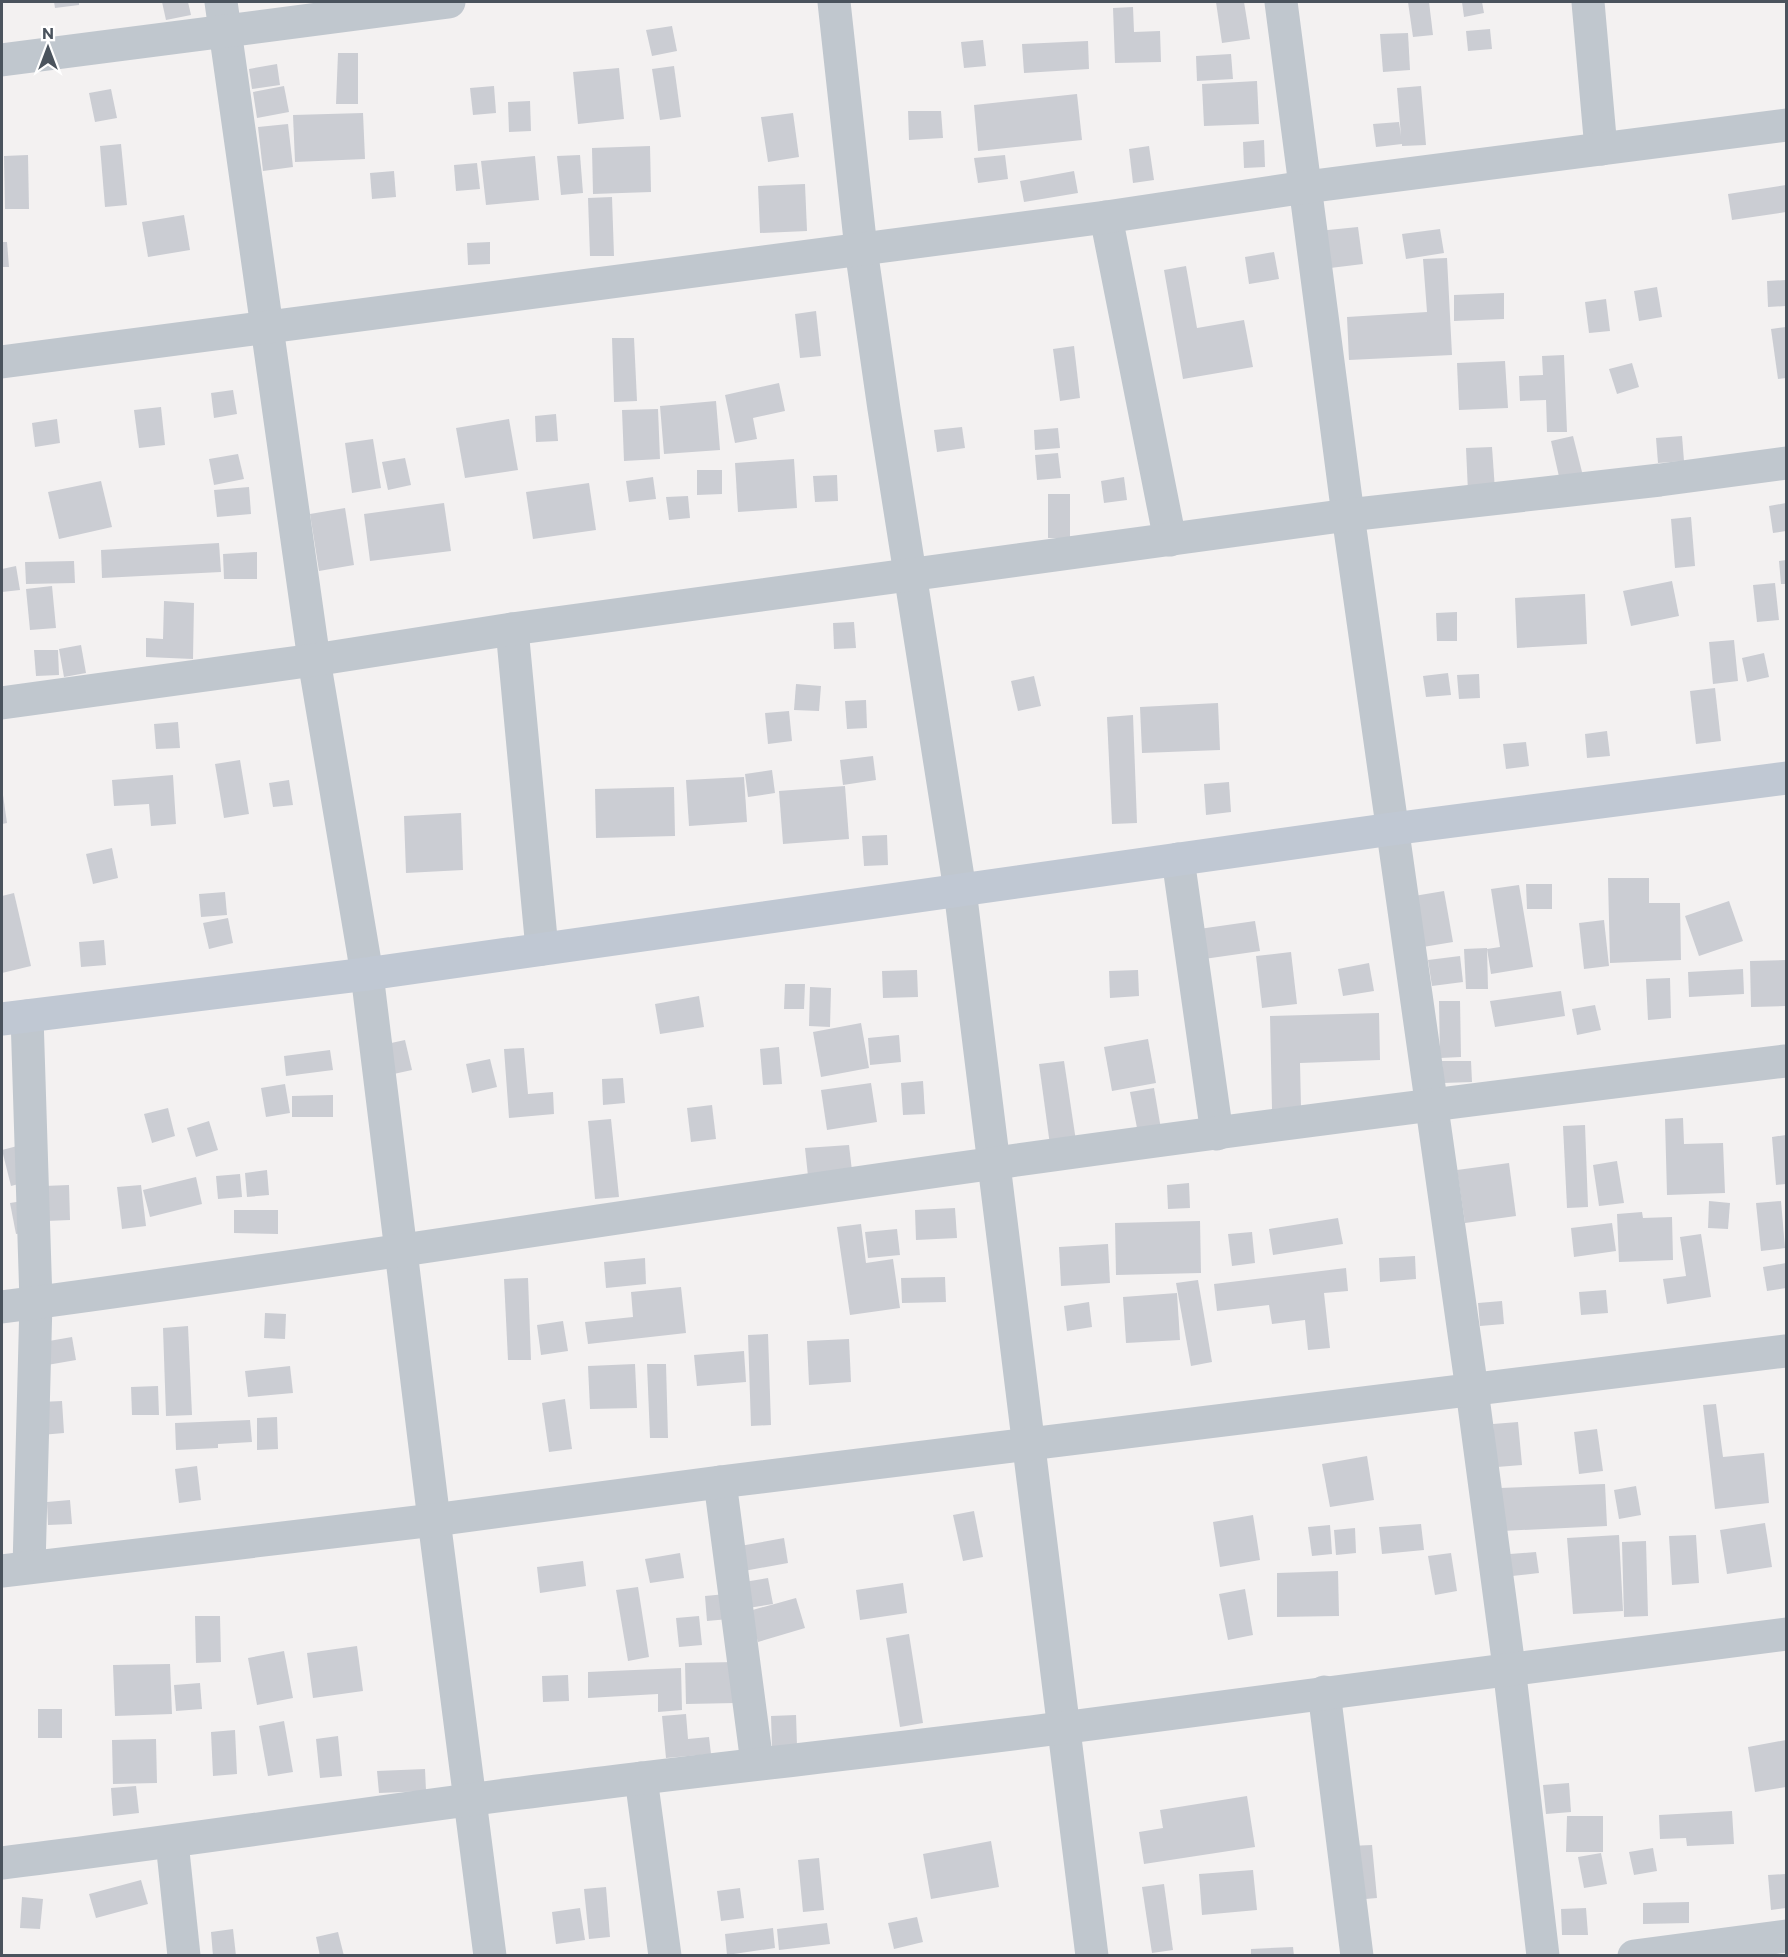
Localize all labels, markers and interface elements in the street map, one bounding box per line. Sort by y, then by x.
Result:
north arrow [18,18,78,78]
text: N [42,23,54,42]

